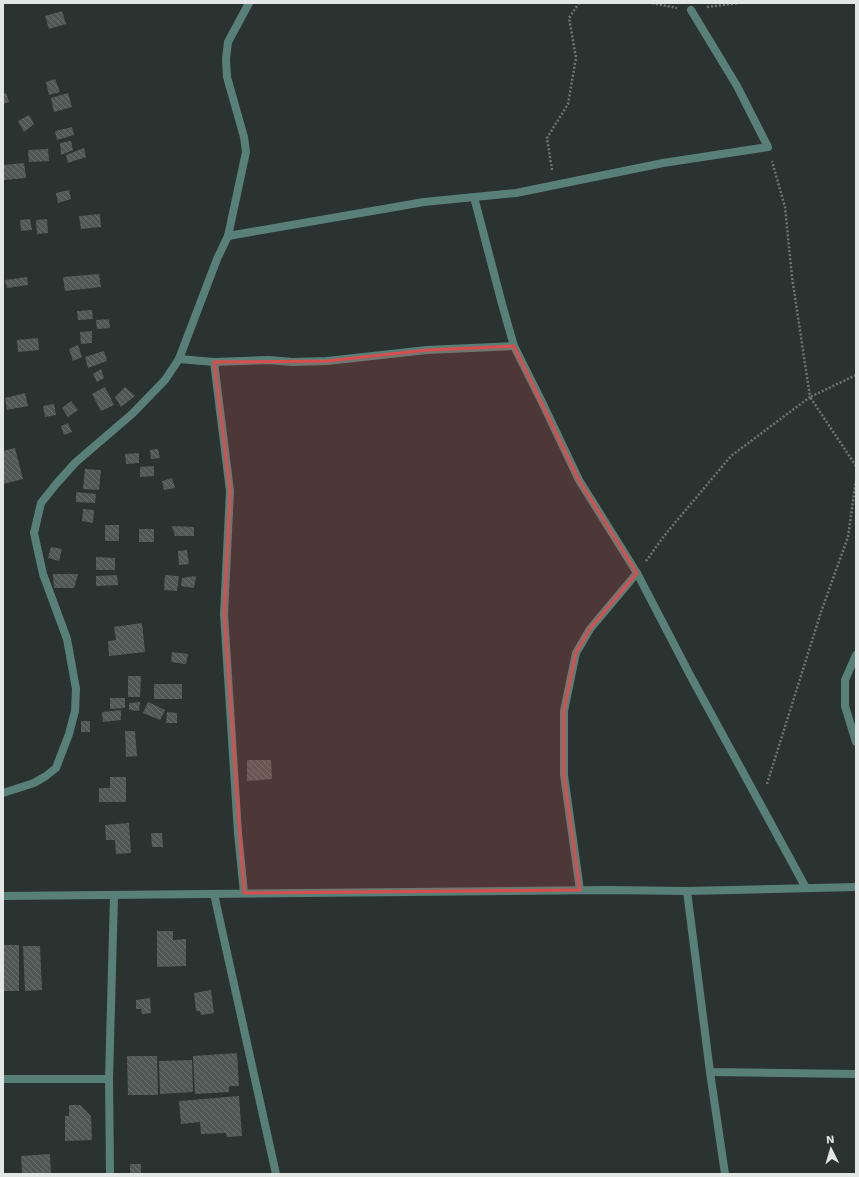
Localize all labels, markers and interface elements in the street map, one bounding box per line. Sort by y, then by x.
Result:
north arrow [811,1129,851,1169]
text: N [826,1133,835,1146]

